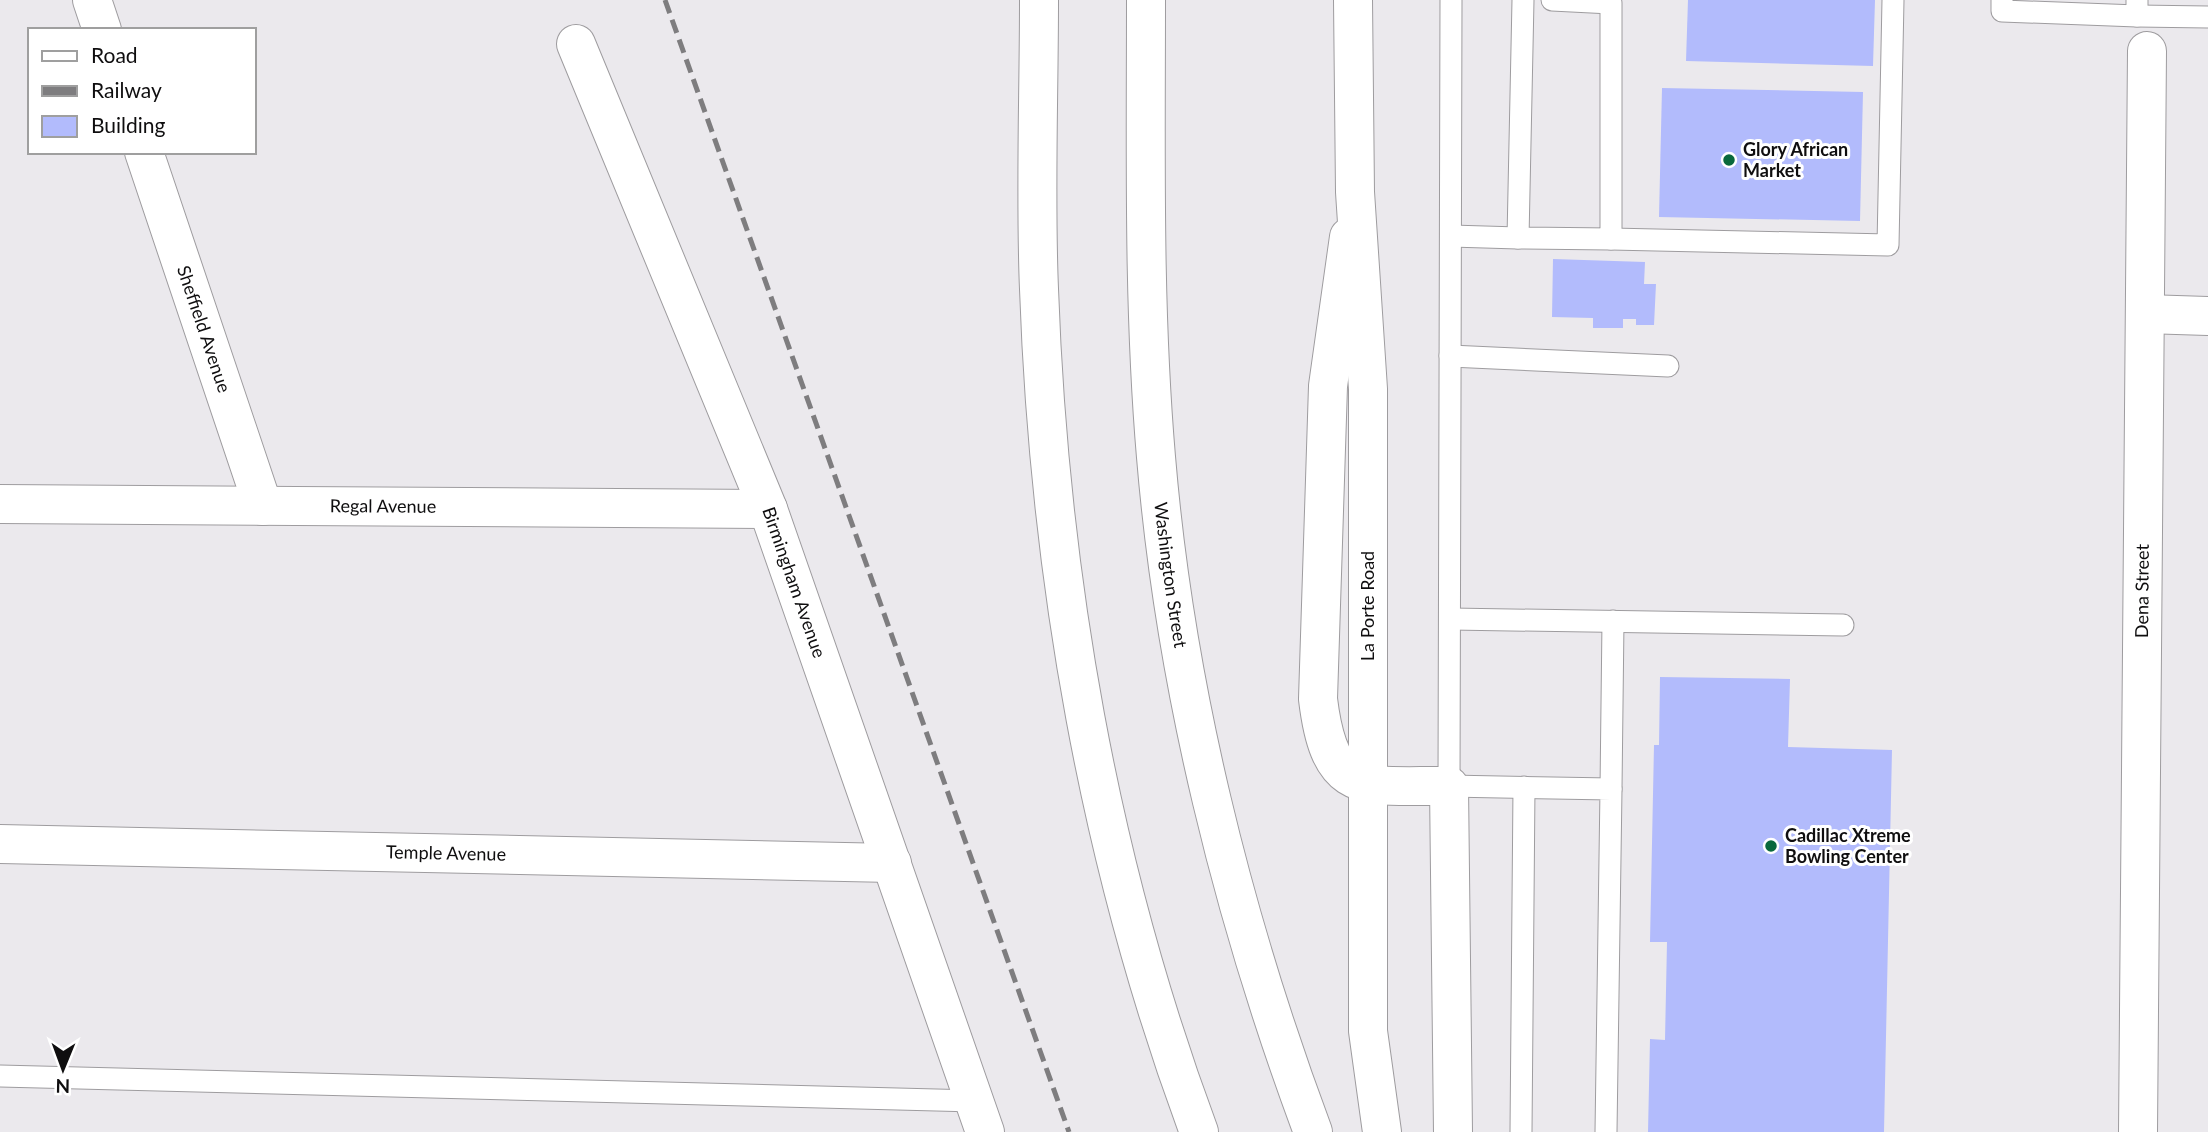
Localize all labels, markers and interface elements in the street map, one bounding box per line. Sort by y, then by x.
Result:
legend [28,28,256,154]
text: Road [91,42,138,67]
text: Railway [91,77,162,102]
text: Building [91,112,166,137]
place label: Glory African Market [1743,138,1848,181]
marker: Glory African Market [1721,152,1737,168]
street label: Sheffield Avenue [173,263,236,395]
street label: Regal Avenue [330,494,436,517]
street label: Washington Street [1150,501,1192,650]
street label: Birmingham Avenue [758,504,831,661]
street label: Dena Street [2130,543,2153,638]
street label: La Porte Road [1356,551,1378,661]
place label: Cadillac Xtreme Bowling Center [1785,824,1911,867]
marker: Cadillac Xtreme Bowling Center [1763,838,1779,854]
street label: Temple Avenue [386,840,506,865]
north arrow [28,1034,98,1104]
text: N [55,1075,70,1098]

